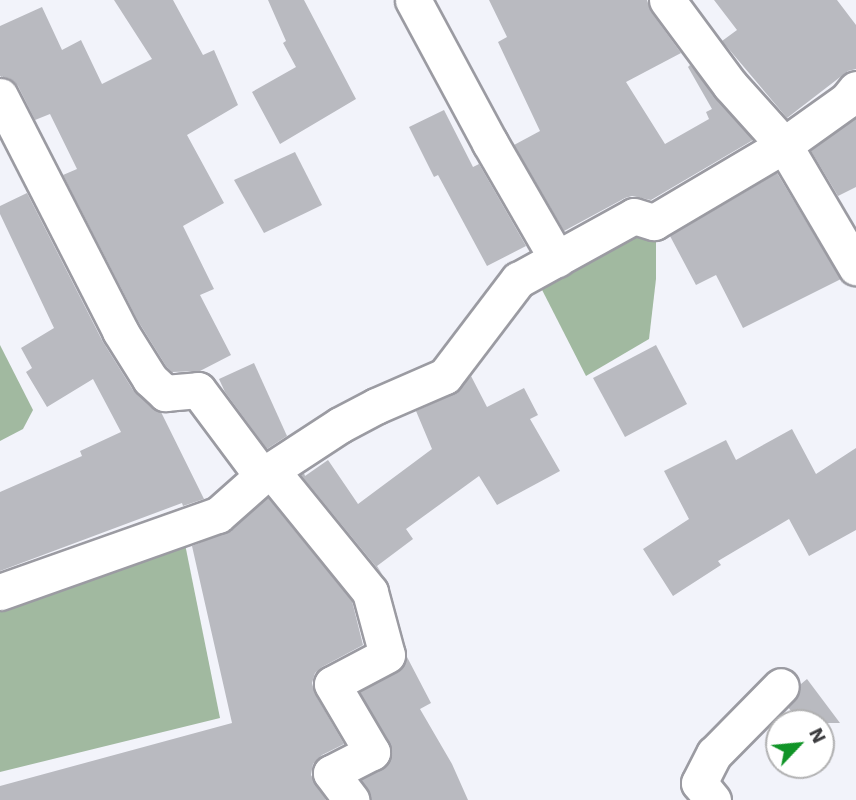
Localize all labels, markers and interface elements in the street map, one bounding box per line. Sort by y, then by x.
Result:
north arrow [765,709,835,779]
text: N [804,724,831,747]

